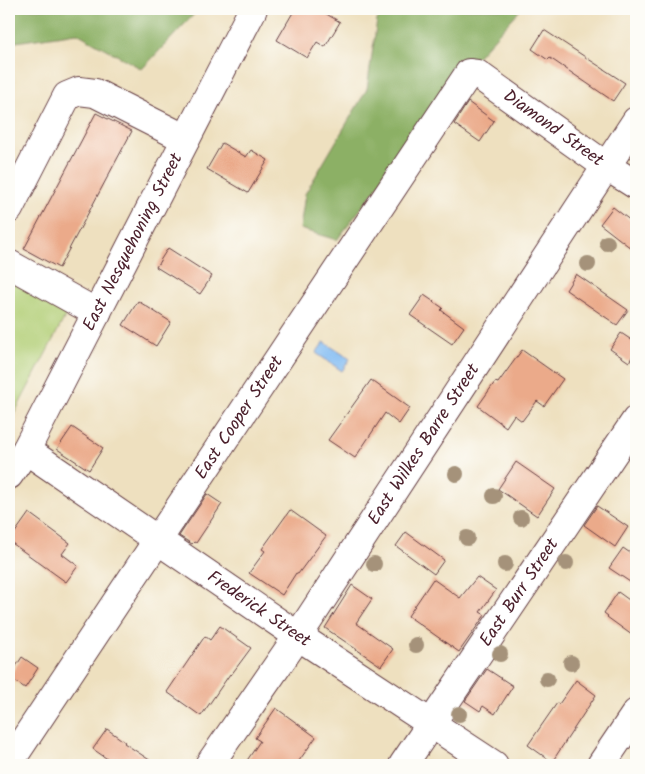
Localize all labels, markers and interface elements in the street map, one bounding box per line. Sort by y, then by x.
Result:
street label: Diamond Street [497,82,611,175]
street label: East Nesquehoning Street [75,147,191,336]
street label: East Cooper Street [187,349,292,485]
street label: East Wilkes Barre Street [360,357,488,531]
street label: East Burr Street [472,532,567,653]
street label: Frederick Street [201,563,317,656]

